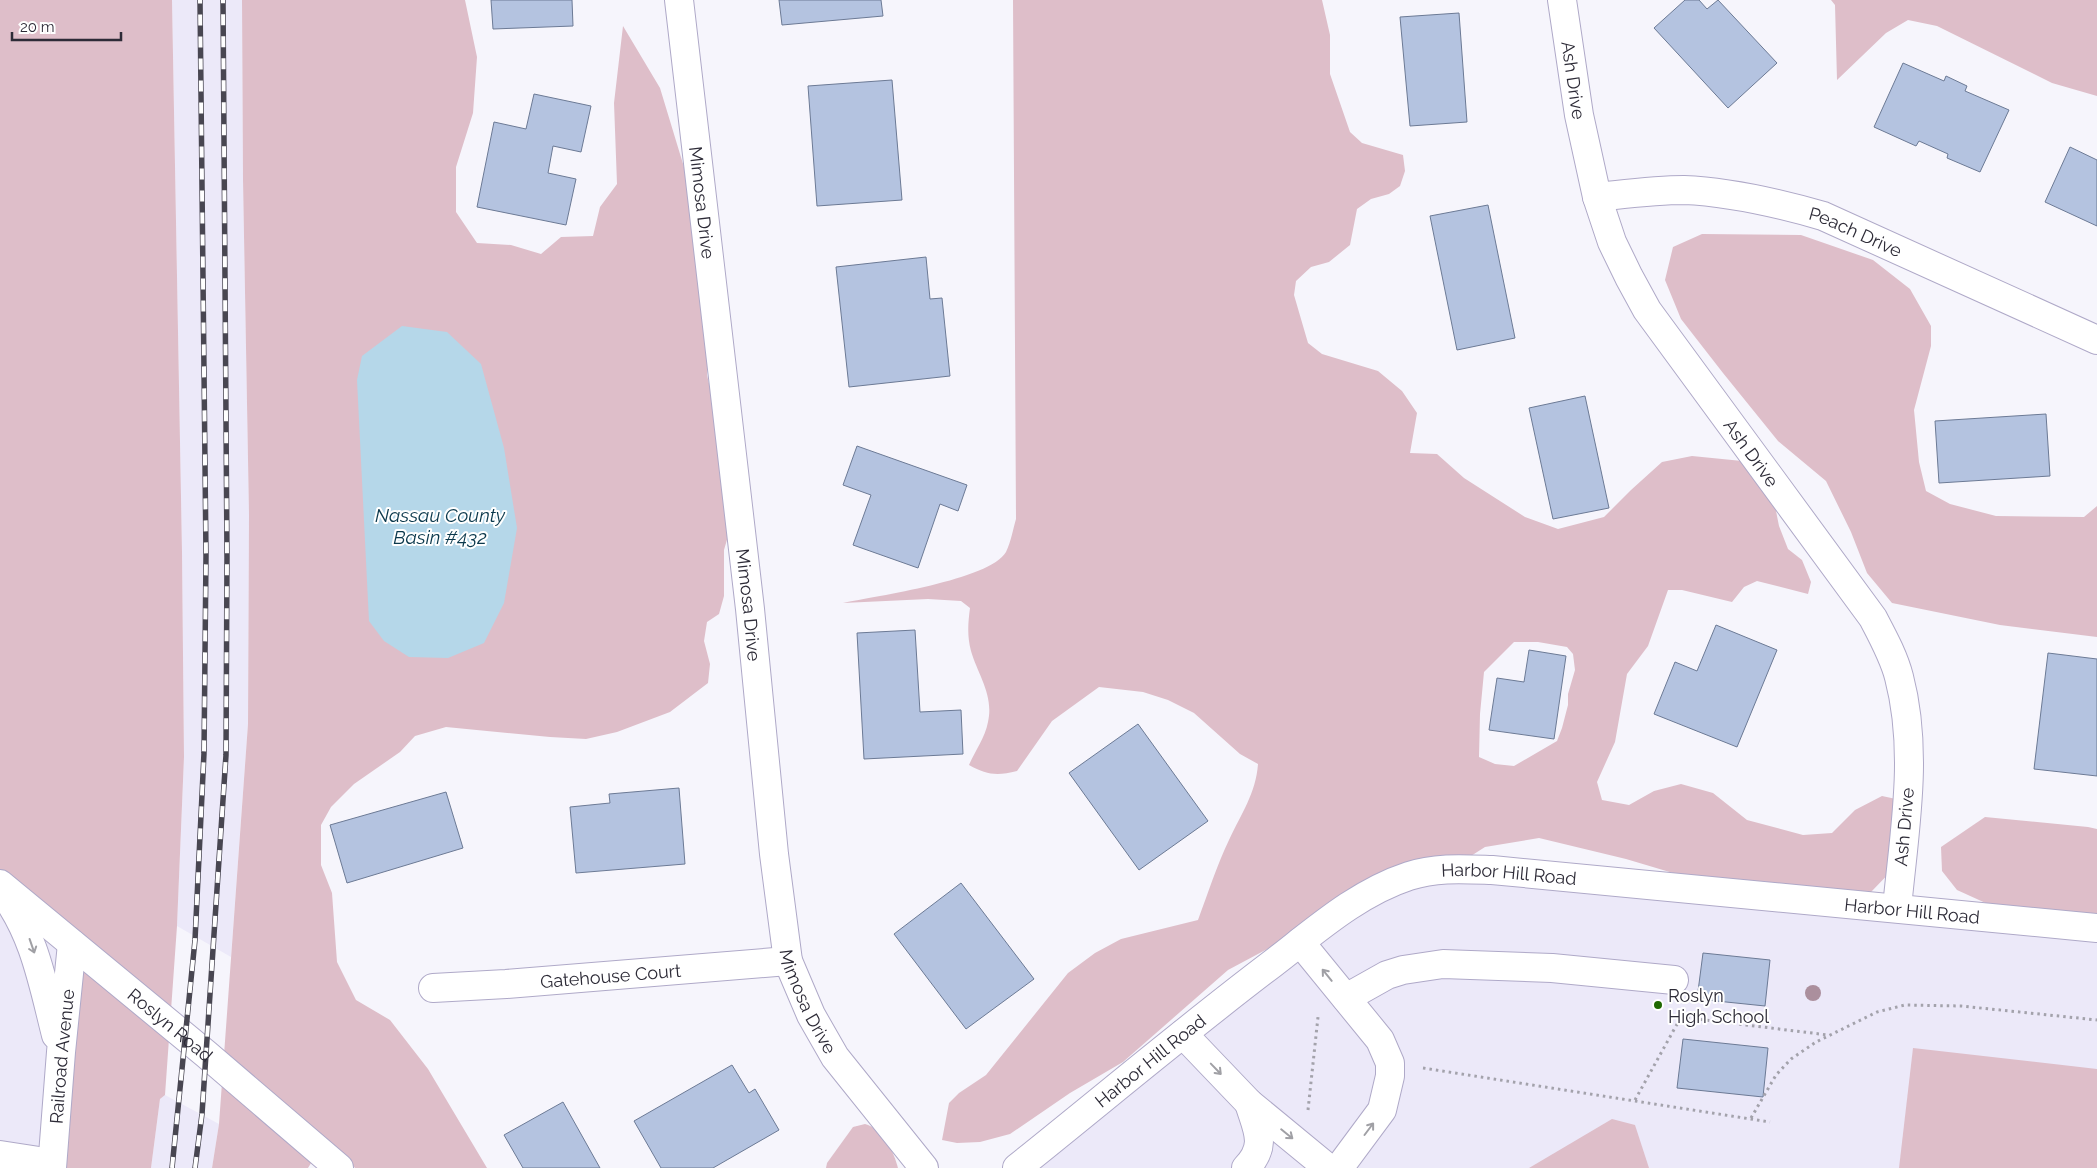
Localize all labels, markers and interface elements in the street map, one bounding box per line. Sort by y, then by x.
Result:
scale bar [12,10,121,42]
text: 20 m [20,18,55,36]
street label: Ash Drive [1558,40,1590,121]
street label: Mimosa Drive [686,145,720,260]
street label: Peach Drive [1807,202,1906,261]
street label: Ash Drive [1720,415,1784,491]
water label: Nassau County Basin #432 [375,504,506,548]
street label: Mimosa Drive [733,548,766,663]
street label: Ash Drive [1890,786,1918,867]
street label: Harbor Hill Road [1441,859,1578,889]
street label: Harbor Hill Road [1843,893,1981,927]
one-way arrow [28,938,37,953]
street label: Mimosa Drive [776,948,841,1058]
street label: Gatehouse Court [539,959,682,992]
one-way arrow [1322,969,1333,982]
street label: Roslyn Road [124,984,217,1066]
place label: Roslyn High School [1668,985,1769,1027]
street label: Railroad Avenue [45,988,78,1125]
marker: Roslyn High School [1652,999,1664,1011]
street label: Harbor Hill Road [1090,1009,1209,1111]
one-way arrow [1210,1062,1222,1075]
one-way arrow [1363,1123,1374,1136]
one-way arrow [1280,1129,1293,1140]

